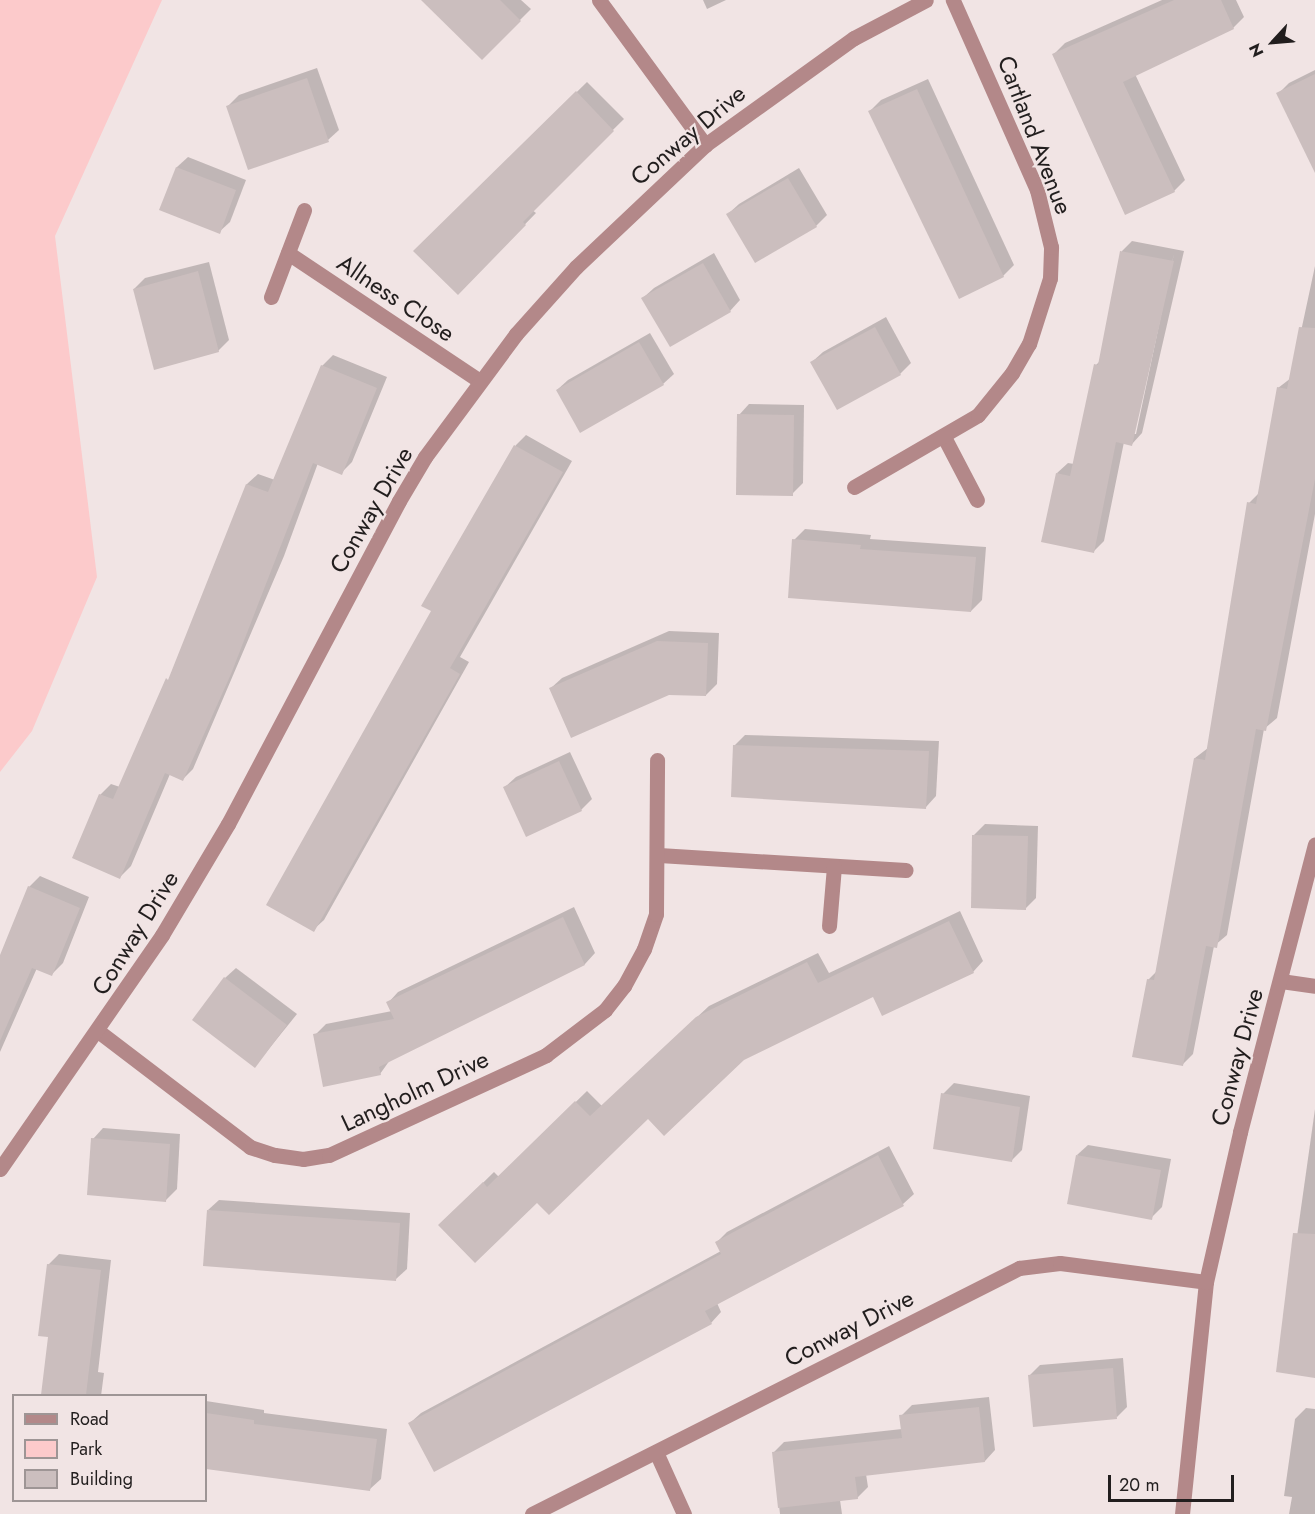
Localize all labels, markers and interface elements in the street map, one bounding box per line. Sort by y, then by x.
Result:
north arrow [1243,12,1303,72]
text: N [1243,39,1269,61]
street label: Cartland Avenue [992,52,1078,218]
street label: Conway Drive [625,79,751,191]
street label: Allness Close [332,248,460,348]
street label: Conway Drive [323,442,419,578]
street label: Conway Drive [85,866,185,1000]
street label: Conway Drive [1205,985,1269,1129]
street label: Langholm Drive [337,1044,493,1138]
street label: Conway Drive [780,1283,918,1373]
legend [12,1394,207,1502]
text: Road [70,1406,109,1432]
text: Park [70,1436,102,1462]
scale bar [1111,1463,1237,1501]
text: Building [70,1466,133,1492]
text: 20 m [1119,1472,1159,1498]

